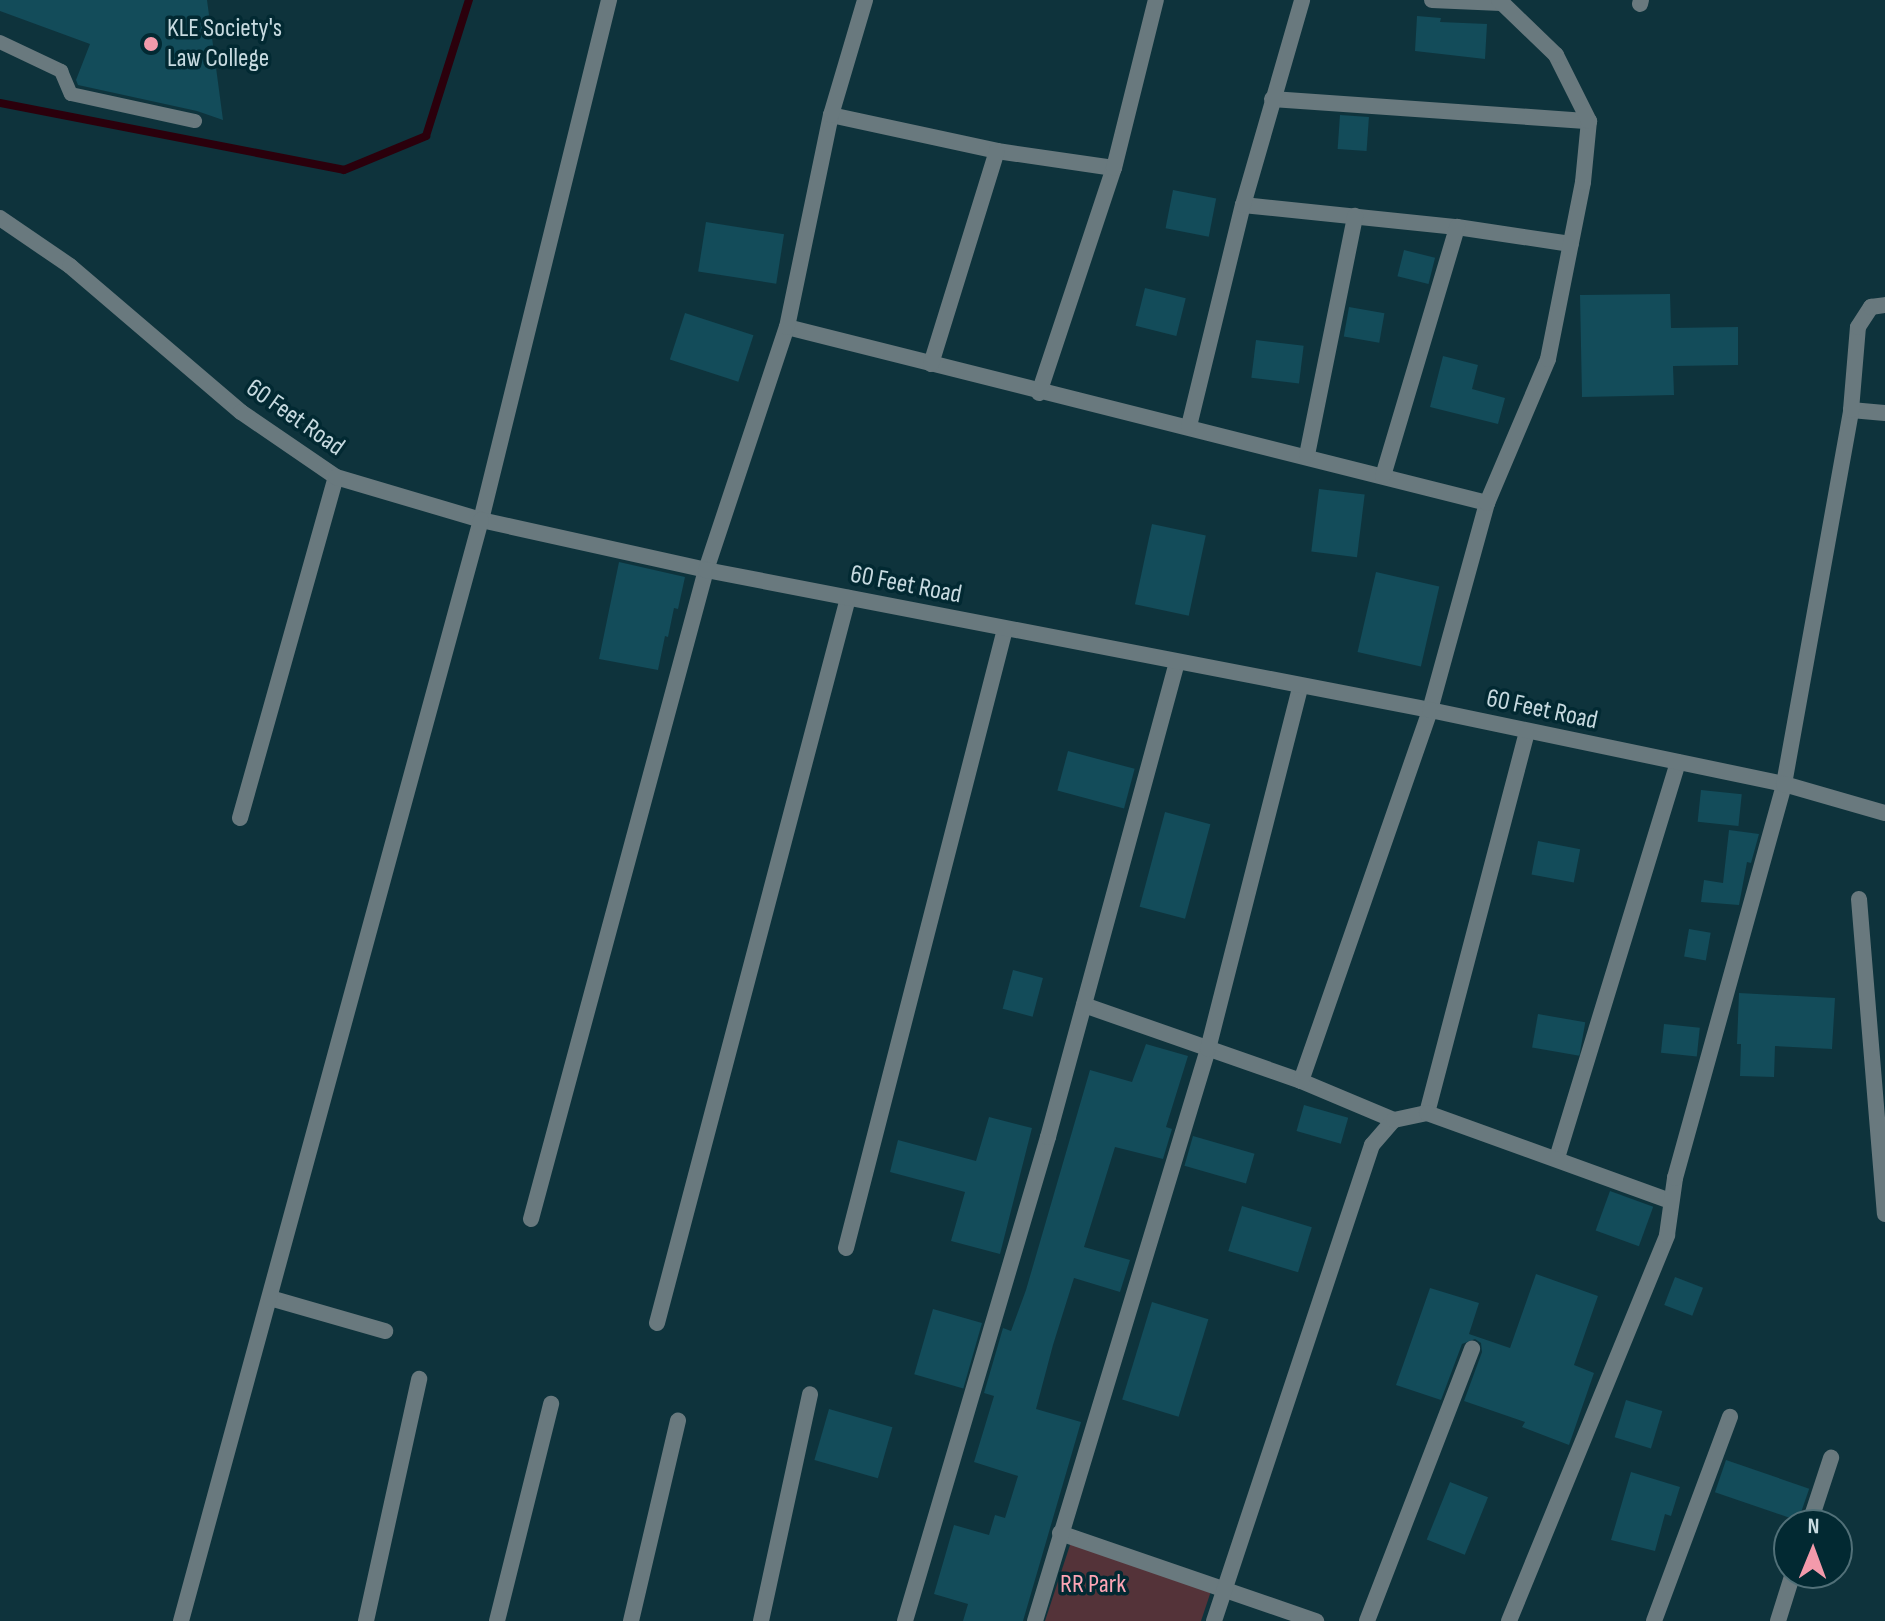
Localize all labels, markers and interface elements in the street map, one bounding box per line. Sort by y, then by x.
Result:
place label: KLE Society's Law College [167,13,282,74]
marker: KLE Society's Law College [142,35,160,53]
street label: 60 Feet Road [240,373,350,463]
street label: 60 Feet Road [848,559,964,611]
street label: 60 Feet Road [1484,683,1600,737]
north arrow [1773,1509,1853,1589]
text: N [1807,1513,1820,1540]
park label: RR Park [1060,1569,1126,1601]

